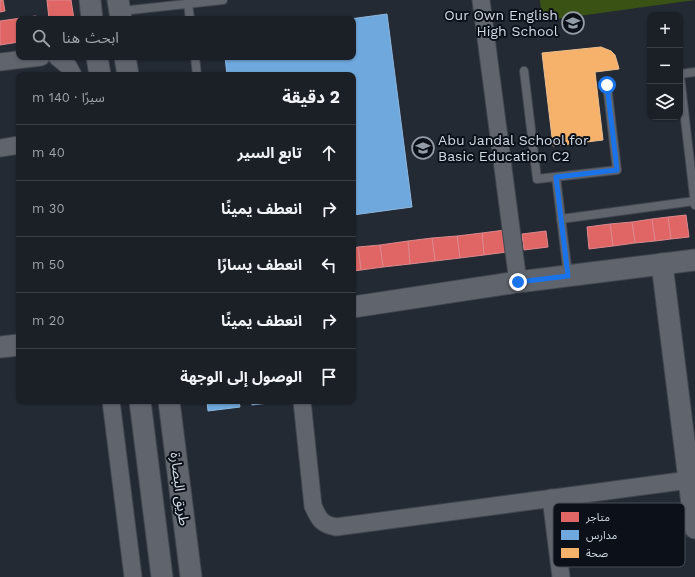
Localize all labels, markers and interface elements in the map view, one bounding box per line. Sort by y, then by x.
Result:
place label: Our Own English High School [444,7,559,39]
school or university icon: Our Own English High School [560,10,586,36]
map controls [647,12,683,120]
button: + [647,12,683,48]
search box [16,16,356,60]
icon: search [30,27,52,49]
text: ابحث هنا [62,29,119,47]
button: − [647,48,683,84]
route start [598,76,616,94]
button: layers [647,84,683,120]
text: 2 دقيقة [282,87,340,107]
text: سيرًا · 140 m [32,90,105,105]
place label: Abu Jandal School for Basic Education C2 [438,132,589,164]
school or university icon: Abu Jandal School for Basic Education C2 [410,135,436,161]
icon: ahead [318,142,340,164]
text: تابع السير [238,144,302,162]
text: 40 m [32,145,65,160]
icon: right [318,198,340,220]
text: انعطف يمينًا [221,200,302,218]
text: 30 m [32,201,65,216]
icon: left [318,254,340,276]
text: انعطف يسارًا [217,256,302,274]
text: 50 m [32,257,64,272]
route end [509,273,527,291]
icon: right [318,310,340,332]
text: انعطف يمينًا [221,312,302,330]
text: 20 m [32,313,65,328]
icon: arrive [318,366,340,388]
text: الوصول إلى الوجهة [180,368,302,386]
street label: طريق البصارة [166,451,192,527]
legend [553,503,685,567]
text: متاجر [585,511,610,524]
text: مدارس [586,529,617,542]
text: صحة [586,547,608,560]

